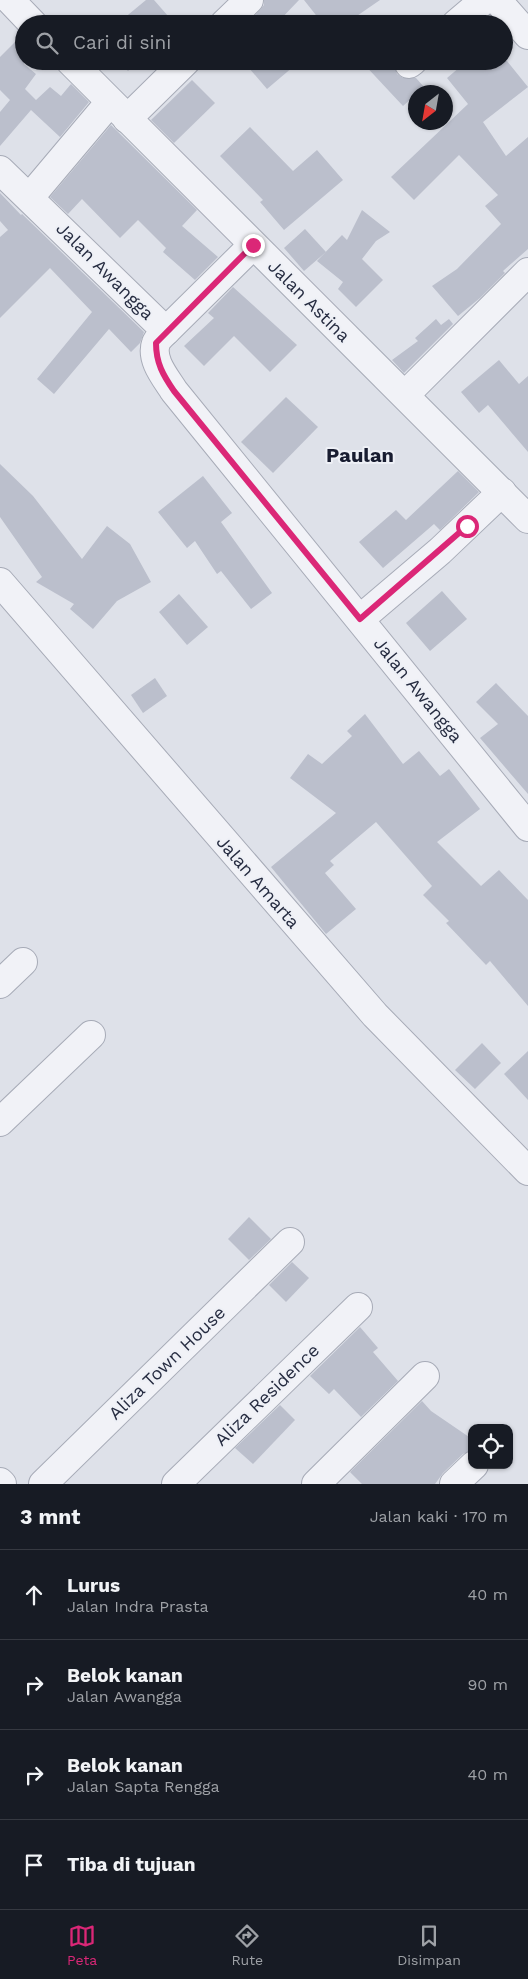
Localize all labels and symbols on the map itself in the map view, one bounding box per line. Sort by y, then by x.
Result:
north arrow [408,85,453,130]
street label: Jalan Awangga [52,218,158,324]
route end [242,234,265,257]
street label: Jalan Astina [264,255,355,346]
district label: Paulan [326,443,394,467]
route start [456,515,479,538]
street label: Jalan Awangga [370,633,467,747]
street label: Jalan Amarta [212,831,304,932]
street label: Aliza Town House [104,1302,229,1424]
street label: Aliza Residence [210,1339,323,1450]

